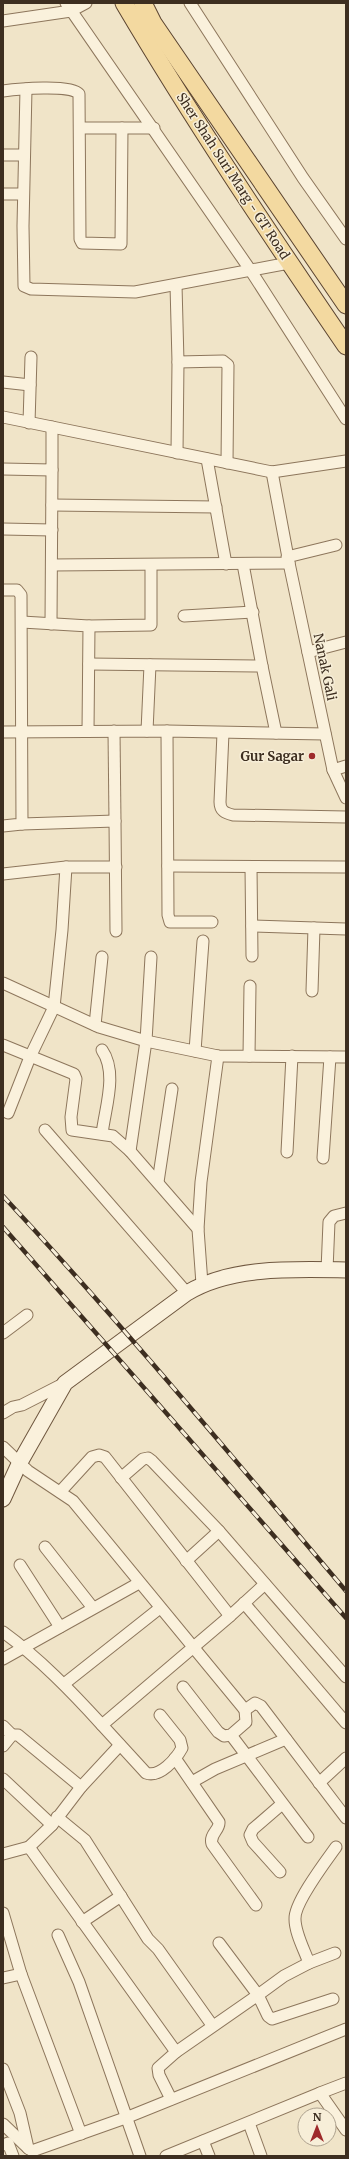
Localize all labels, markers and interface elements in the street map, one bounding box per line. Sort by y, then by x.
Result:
street label: Sher Shah Suri Marg - GT Road [173,89,293,263]
street label: Nanak Gali [310,632,340,702]
place label: Gur Sagar [241,748,304,765]
marker: Gur Sagar [307,751,317,761]
north arrow [297,2107,337,2147]
text: N [313,2110,322,2124]

